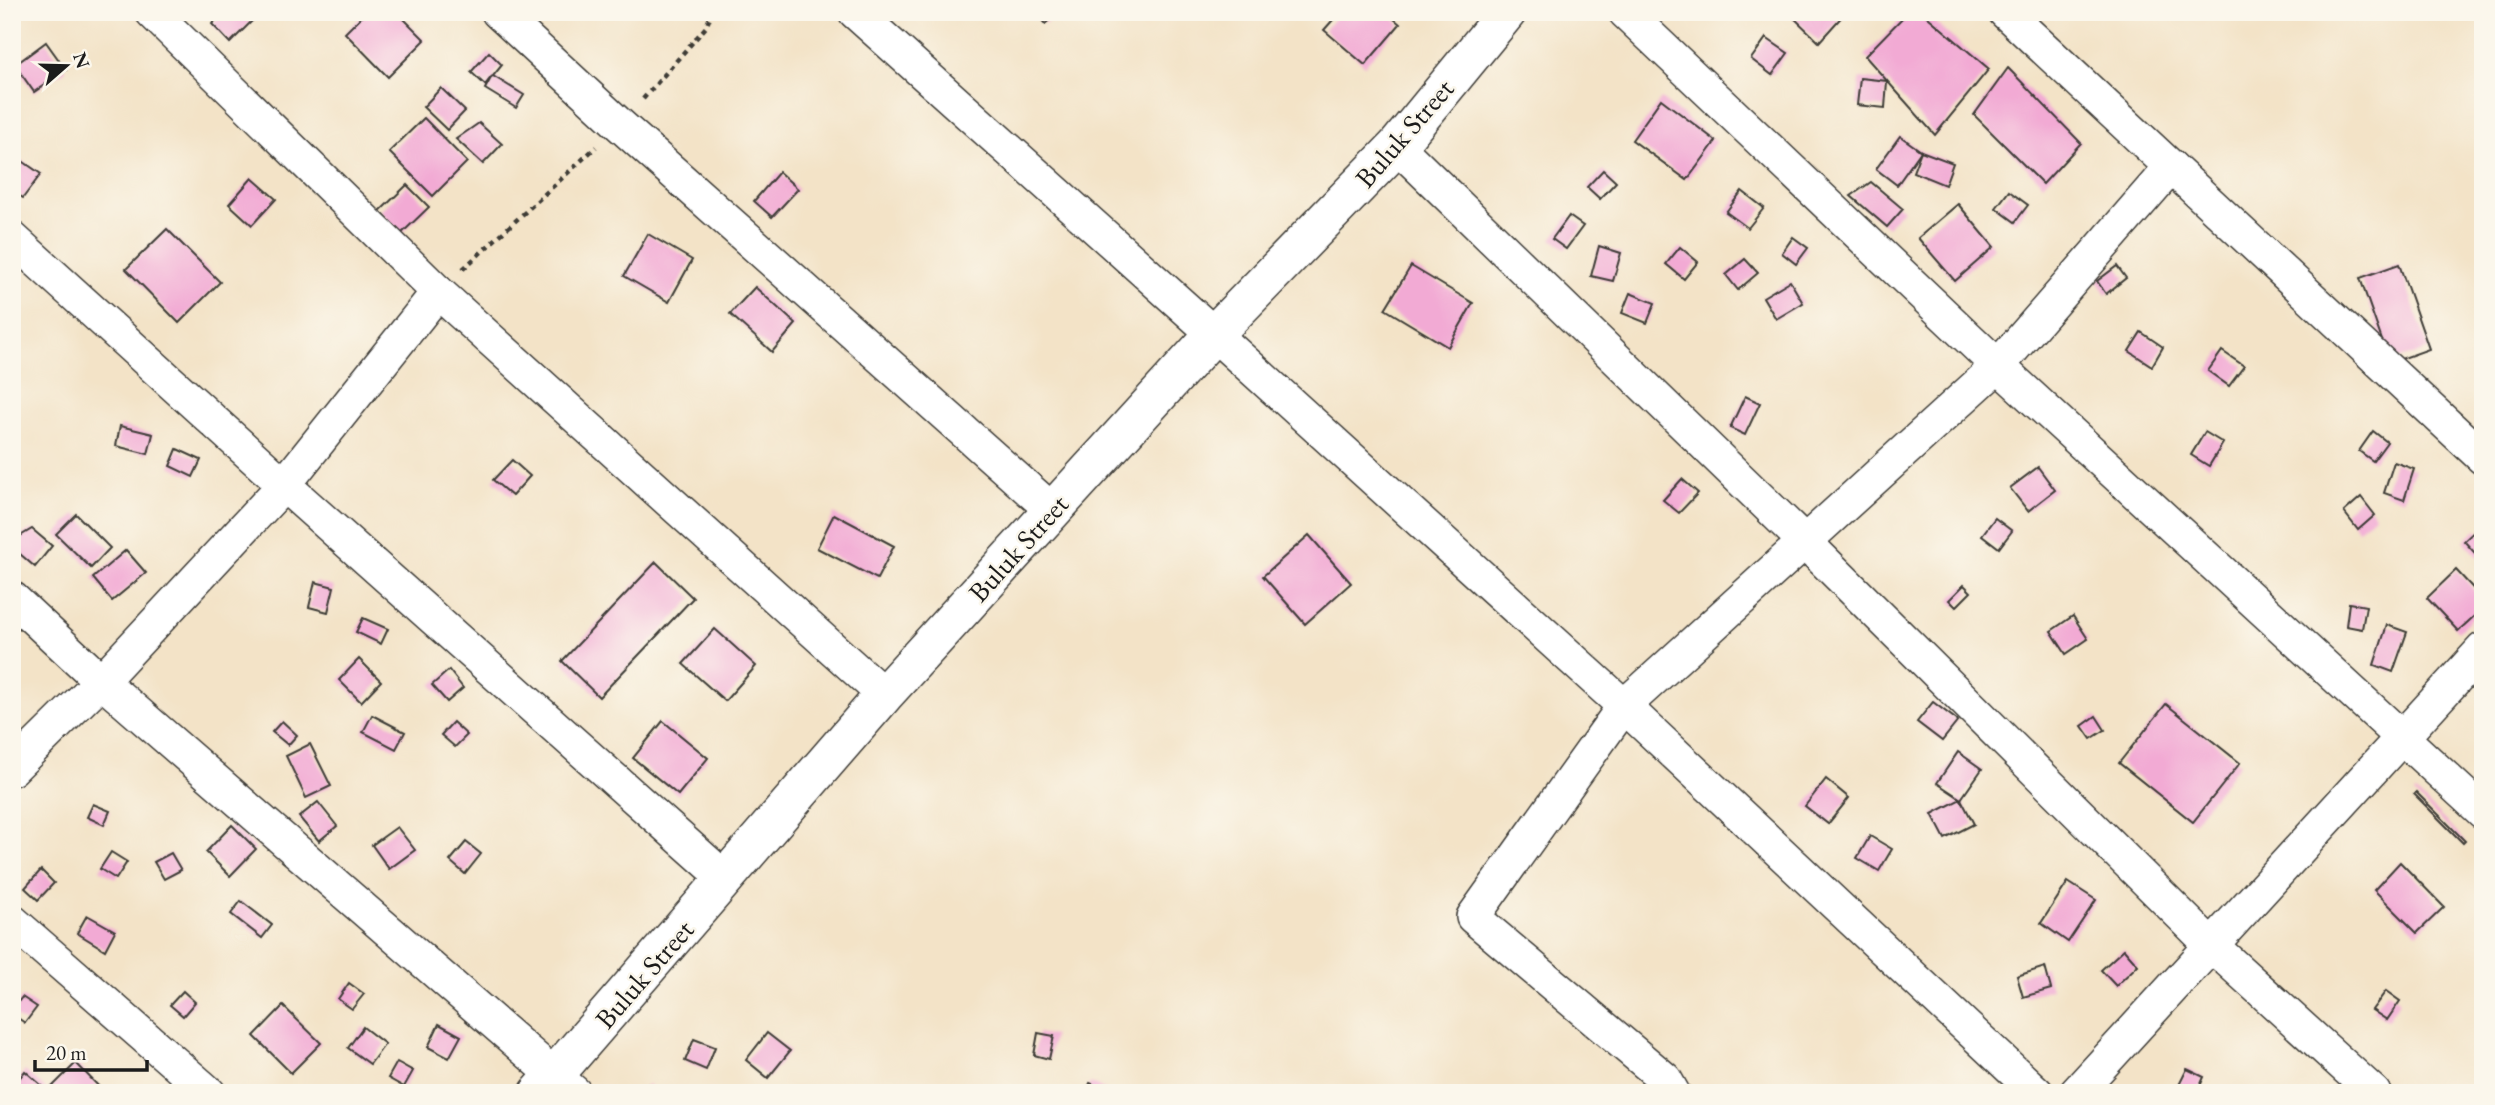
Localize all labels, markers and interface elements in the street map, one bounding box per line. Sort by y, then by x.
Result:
north arrow [32,32,102,102]
text: N [67,49,96,72]
street label: Buluk Street [1347,71,1461,195]
street label: Buluk Street [960,486,1076,609]
street label: Buluk Street [587,912,701,1036]
scale bar [35,1028,147,1072]
text: 20 m [46,1039,87,1066]

